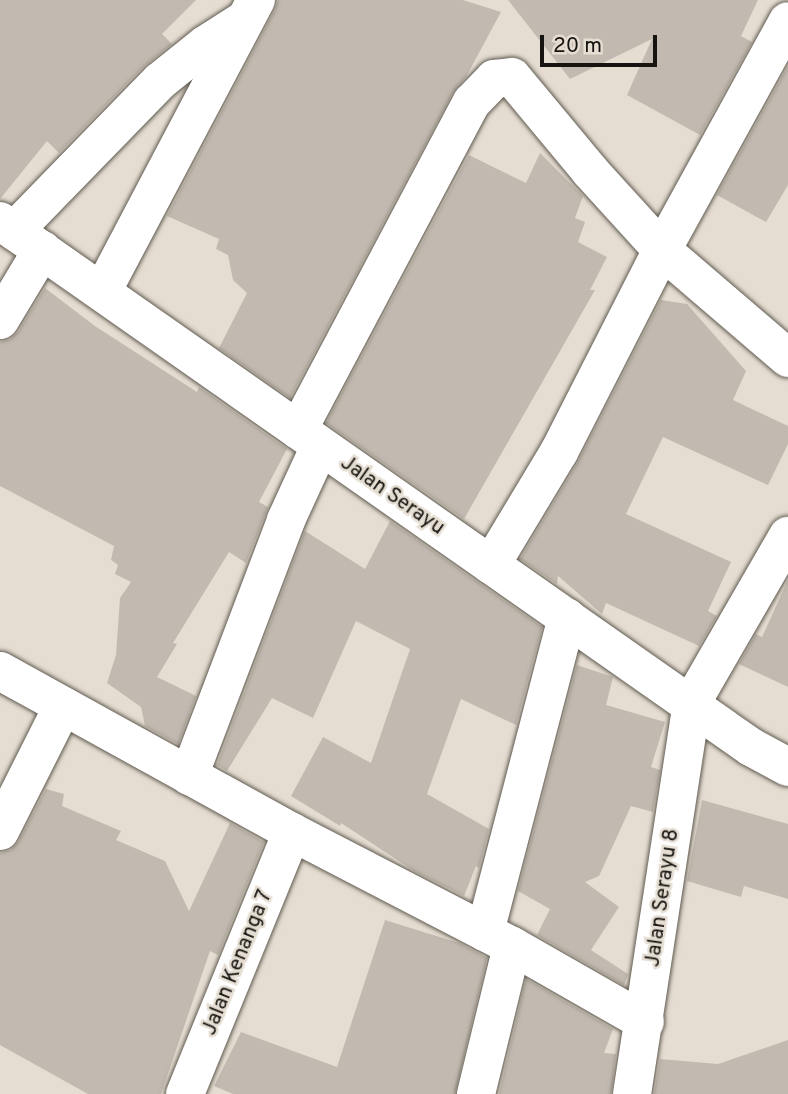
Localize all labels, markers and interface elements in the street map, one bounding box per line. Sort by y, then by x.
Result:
scale bar [543,21,660,65]
text: 20 m [553,33,602,60]
street label: Jalan Serayu [335,451,449,541]
street label: Jalan Serayu 8 [641,827,685,969]
street label: Jalan Kenanga 7 [197,886,279,1040]

